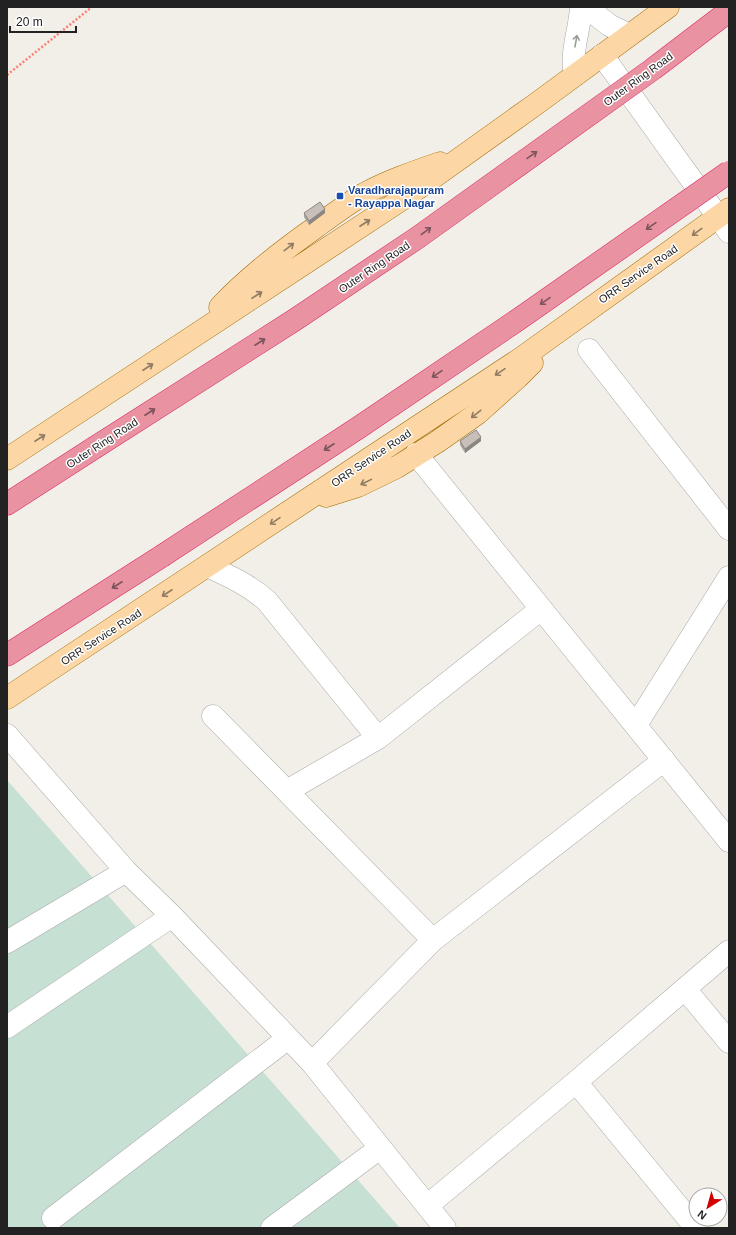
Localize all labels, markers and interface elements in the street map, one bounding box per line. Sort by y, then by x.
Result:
scale bar [10,8,76,34]
text: 20 m [16,15,43,29]
one-way arrow [572,35,580,48]
street label: Outer Ring Road [601,50,675,108]
one-way arrow [526,151,537,159]
place label: Varadharajapuram - Rayappa Nagar [348,184,444,209]
marker: Varadharajapuram - Rayappa Nagar [335,191,345,201]
one-way arrow [359,219,370,227]
one-way arrow [646,222,657,230]
one-way arrow [421,227,432,236]
one-way arrow [692,228,703,236]
street label: Outer Ring Road [336,239,412,295]
one-way arrow [283,242,294,251]
street label: ORR Service Road [596,242,680,306]
one-way arrow [251,291,262,299]
one-way arrow [540,297,551,305]
one-way arrow [254,338,265,346]
one-way arrow [142,362,154,370]
one-way arrow [495,368,506,376]
one-way arrow [432,370,443,378]
one-way arrow [144,408,155,416]
one-way arrow [470,410,481,418]
street label: Outer Ring Road [64,415,140,471]
street label: ORR Service Road [329,427,413,489]
one-way arrow [34,434,45,442]
one-way arrow [324,442,335,451]
one-way arrow [360,479,372,486]
one-way arrow [270,517,281,525]
one-way arrow [112,581,123,589]
one-way arrow [162,589,173,597]
street label: ORR Service Road [59,606,143,668]
north arrow [688,1187,728,1227]
text: N [695,1208,709,1222]

